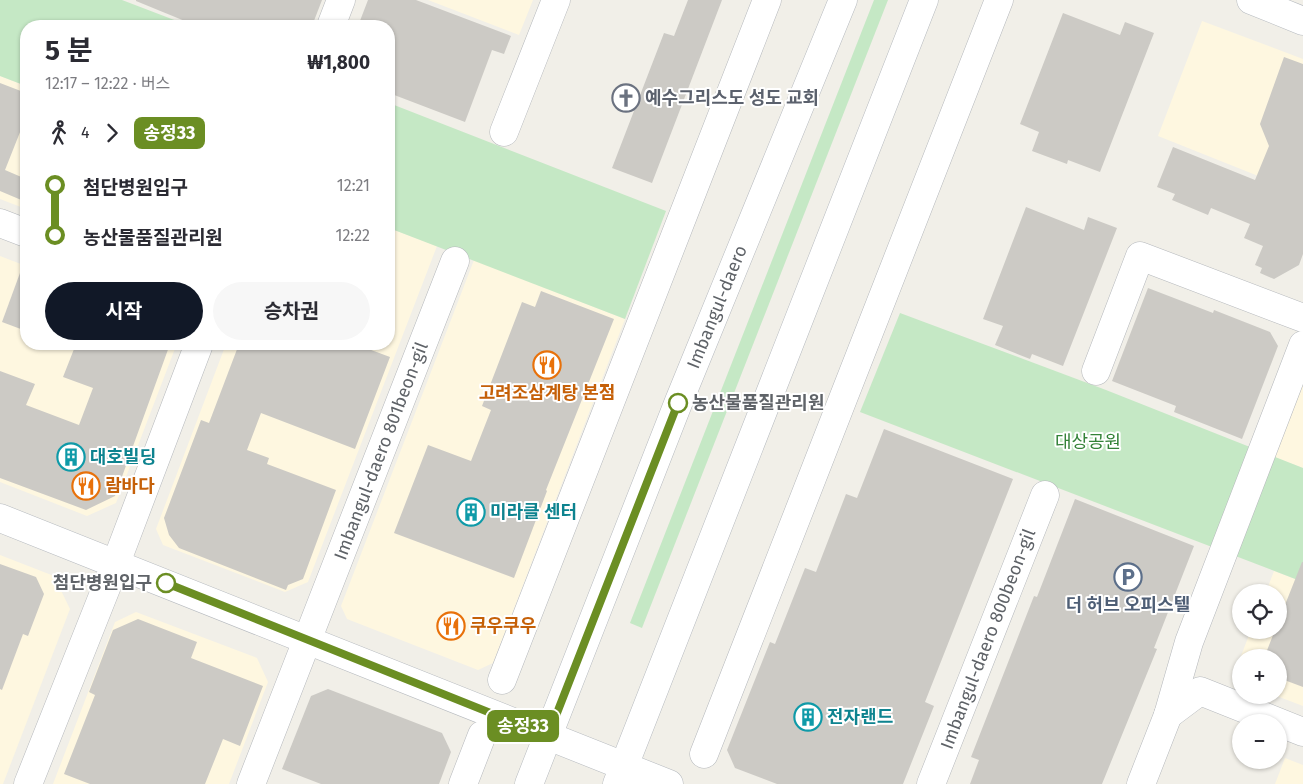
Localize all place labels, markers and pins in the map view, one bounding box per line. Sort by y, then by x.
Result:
church icon: 예수그리스도 성도 교회 [611,83,641,113]
place label: 예수그리스도 성도 교회 [645,87,819,109]
restaurant icon: 고려조삼계탕 본점 [532,350,562,380]
place label: 고려조삼계탕 본점 [479,382,615,404]
place label: 농산물품질관리원 [692,392,824,414]
marker: 농산물품질관리원 [668,393,688,413]
building icon: 대호빌딩 [56,442,86,472]
place label: 대호빌딩 [90,446,156,468]
restaurant icon: 람바다 [71,471,101,501]
place label: 람바다 [105,475,155,497]
building icon: 미라클 센터 [456,497,486,527]
place label: 미라클 센터 [490,501,577,523]
parking icon: 더 허브 오피스텔 [1113,562,1143,592]
place label: 첨단병원입구 [53,572,152,594]
marker: 첨단병원입구 [156,573,176,593]
place label: 더 허브 오피스텔 [1066,594,1190,616]
restaurant icon: 쿠우쿠우 [436,611,466,641]
place label: 쿠우쿠우 [470,615,536,637]
building icon: 전자랜드 [793,702,823,732]
place label: 전자랜드 [827,706,893,728]

